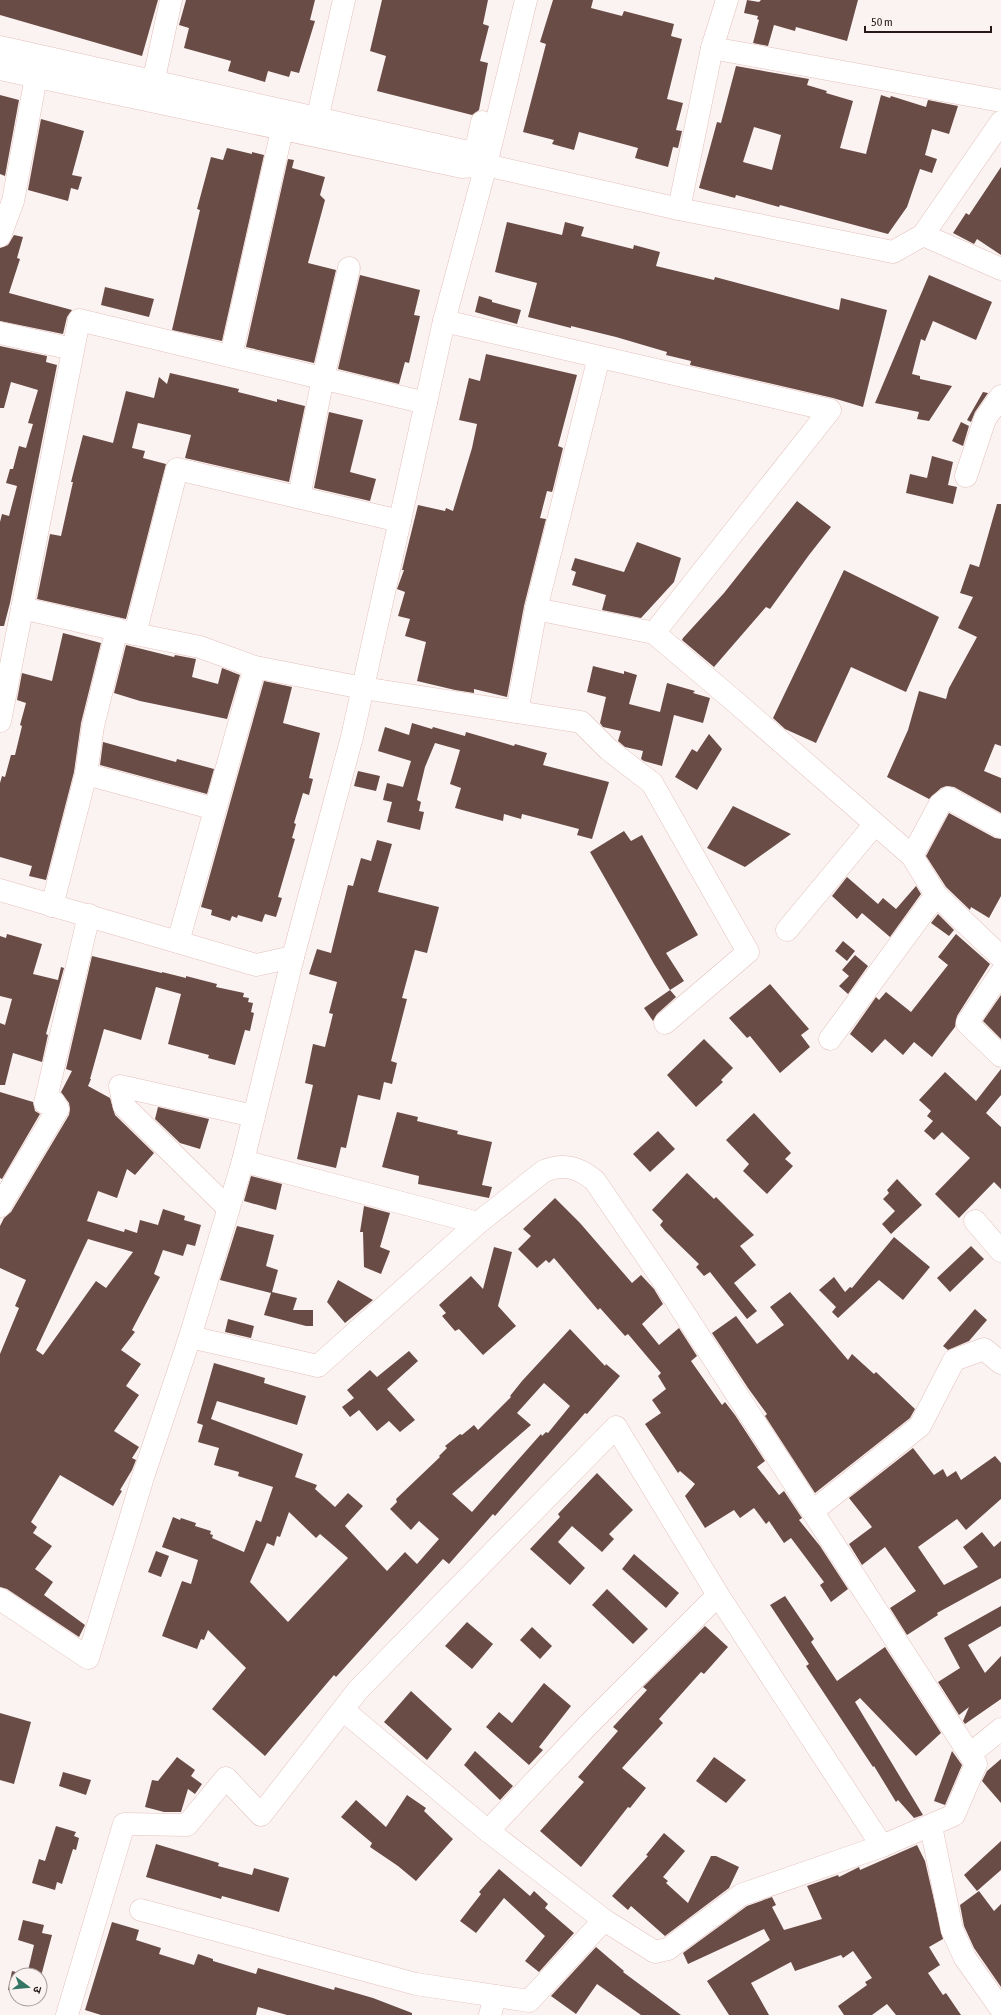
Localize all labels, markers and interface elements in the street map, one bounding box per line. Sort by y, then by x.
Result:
scale bar [865,8,991,34]
text: 50 m [871,15,893,29]
north arrow [8,1967,48,2007]
text: उ [31,1985,44,1995]

